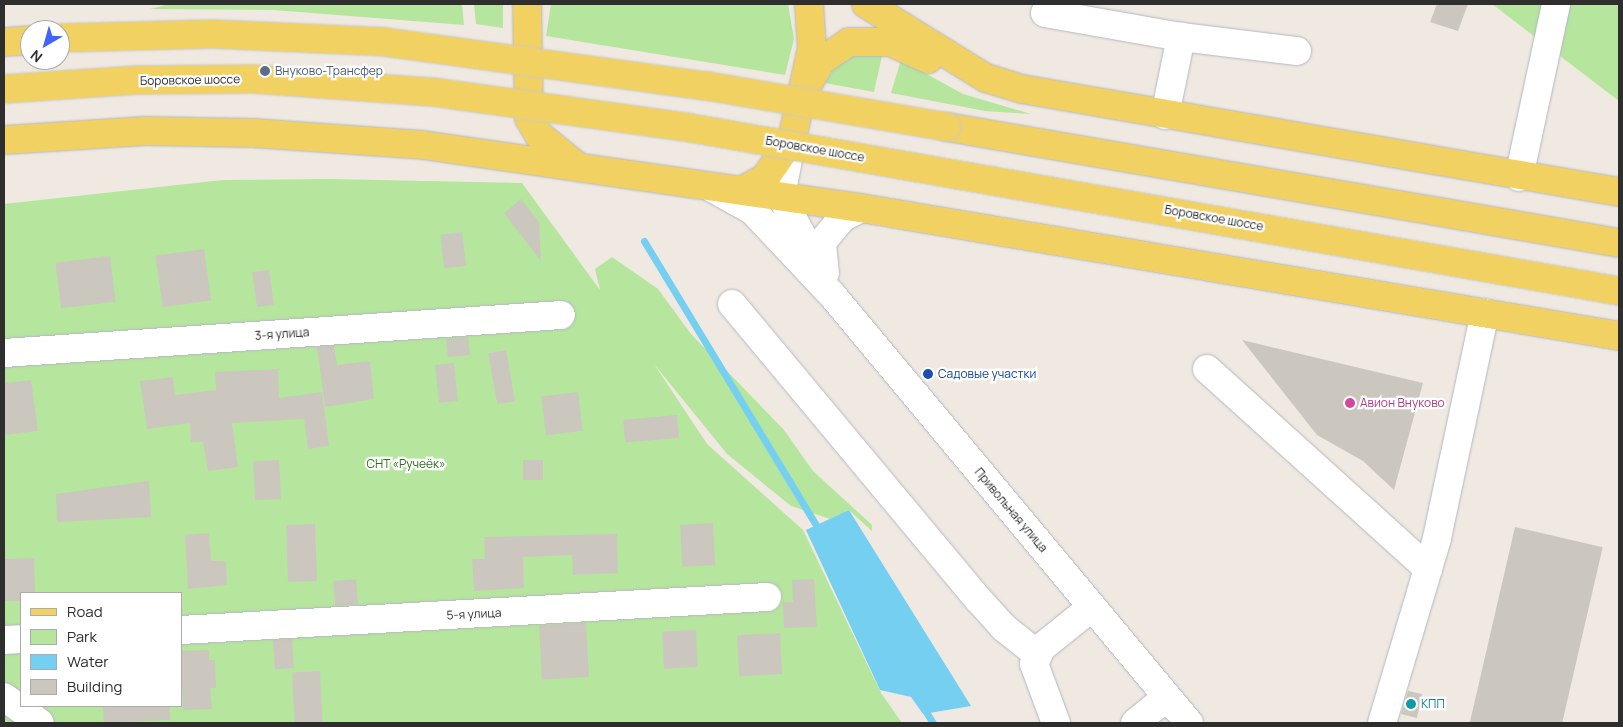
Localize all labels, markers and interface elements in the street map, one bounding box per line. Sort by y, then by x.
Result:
north arrow [20,20,70,70]
text: N [26,46,46,67]
place label: Внуково-Трансфер [275,64,383,78]
marker: Внуково-Трансфер [259,65,271,77]
street label: Боровское шоссе [140,72,240,88]
street label: Боровское шоссе [764,133,866,165]
street label: Боровское шоссе [1163,202,1265,234]
street label: 3-я улица [254,325,310,343]
place label: Садовые участки [938,367,1036,381]
marker: Садовые участки [922,368,934,380]
place label: Авион Внуково [1360,396,1445,410]
marker: Авион Внуково [1344,397,1356,409]
park label: СНТ «Ручеёк» [366,457,446,471]
street label: Привольная улица [972,465,1050,555]
legend [20,592,182,707]
text: Road [67,601,103,622]
street label: 5-я улица [446,605,502,623]
text: Park [67,626,97,647]
text: Water [67,651,109,672]
text: Building [67,676,122,697]
place label: КПП [1421,697,1445,711]
marker: КПП [1405,698,1417,710]

